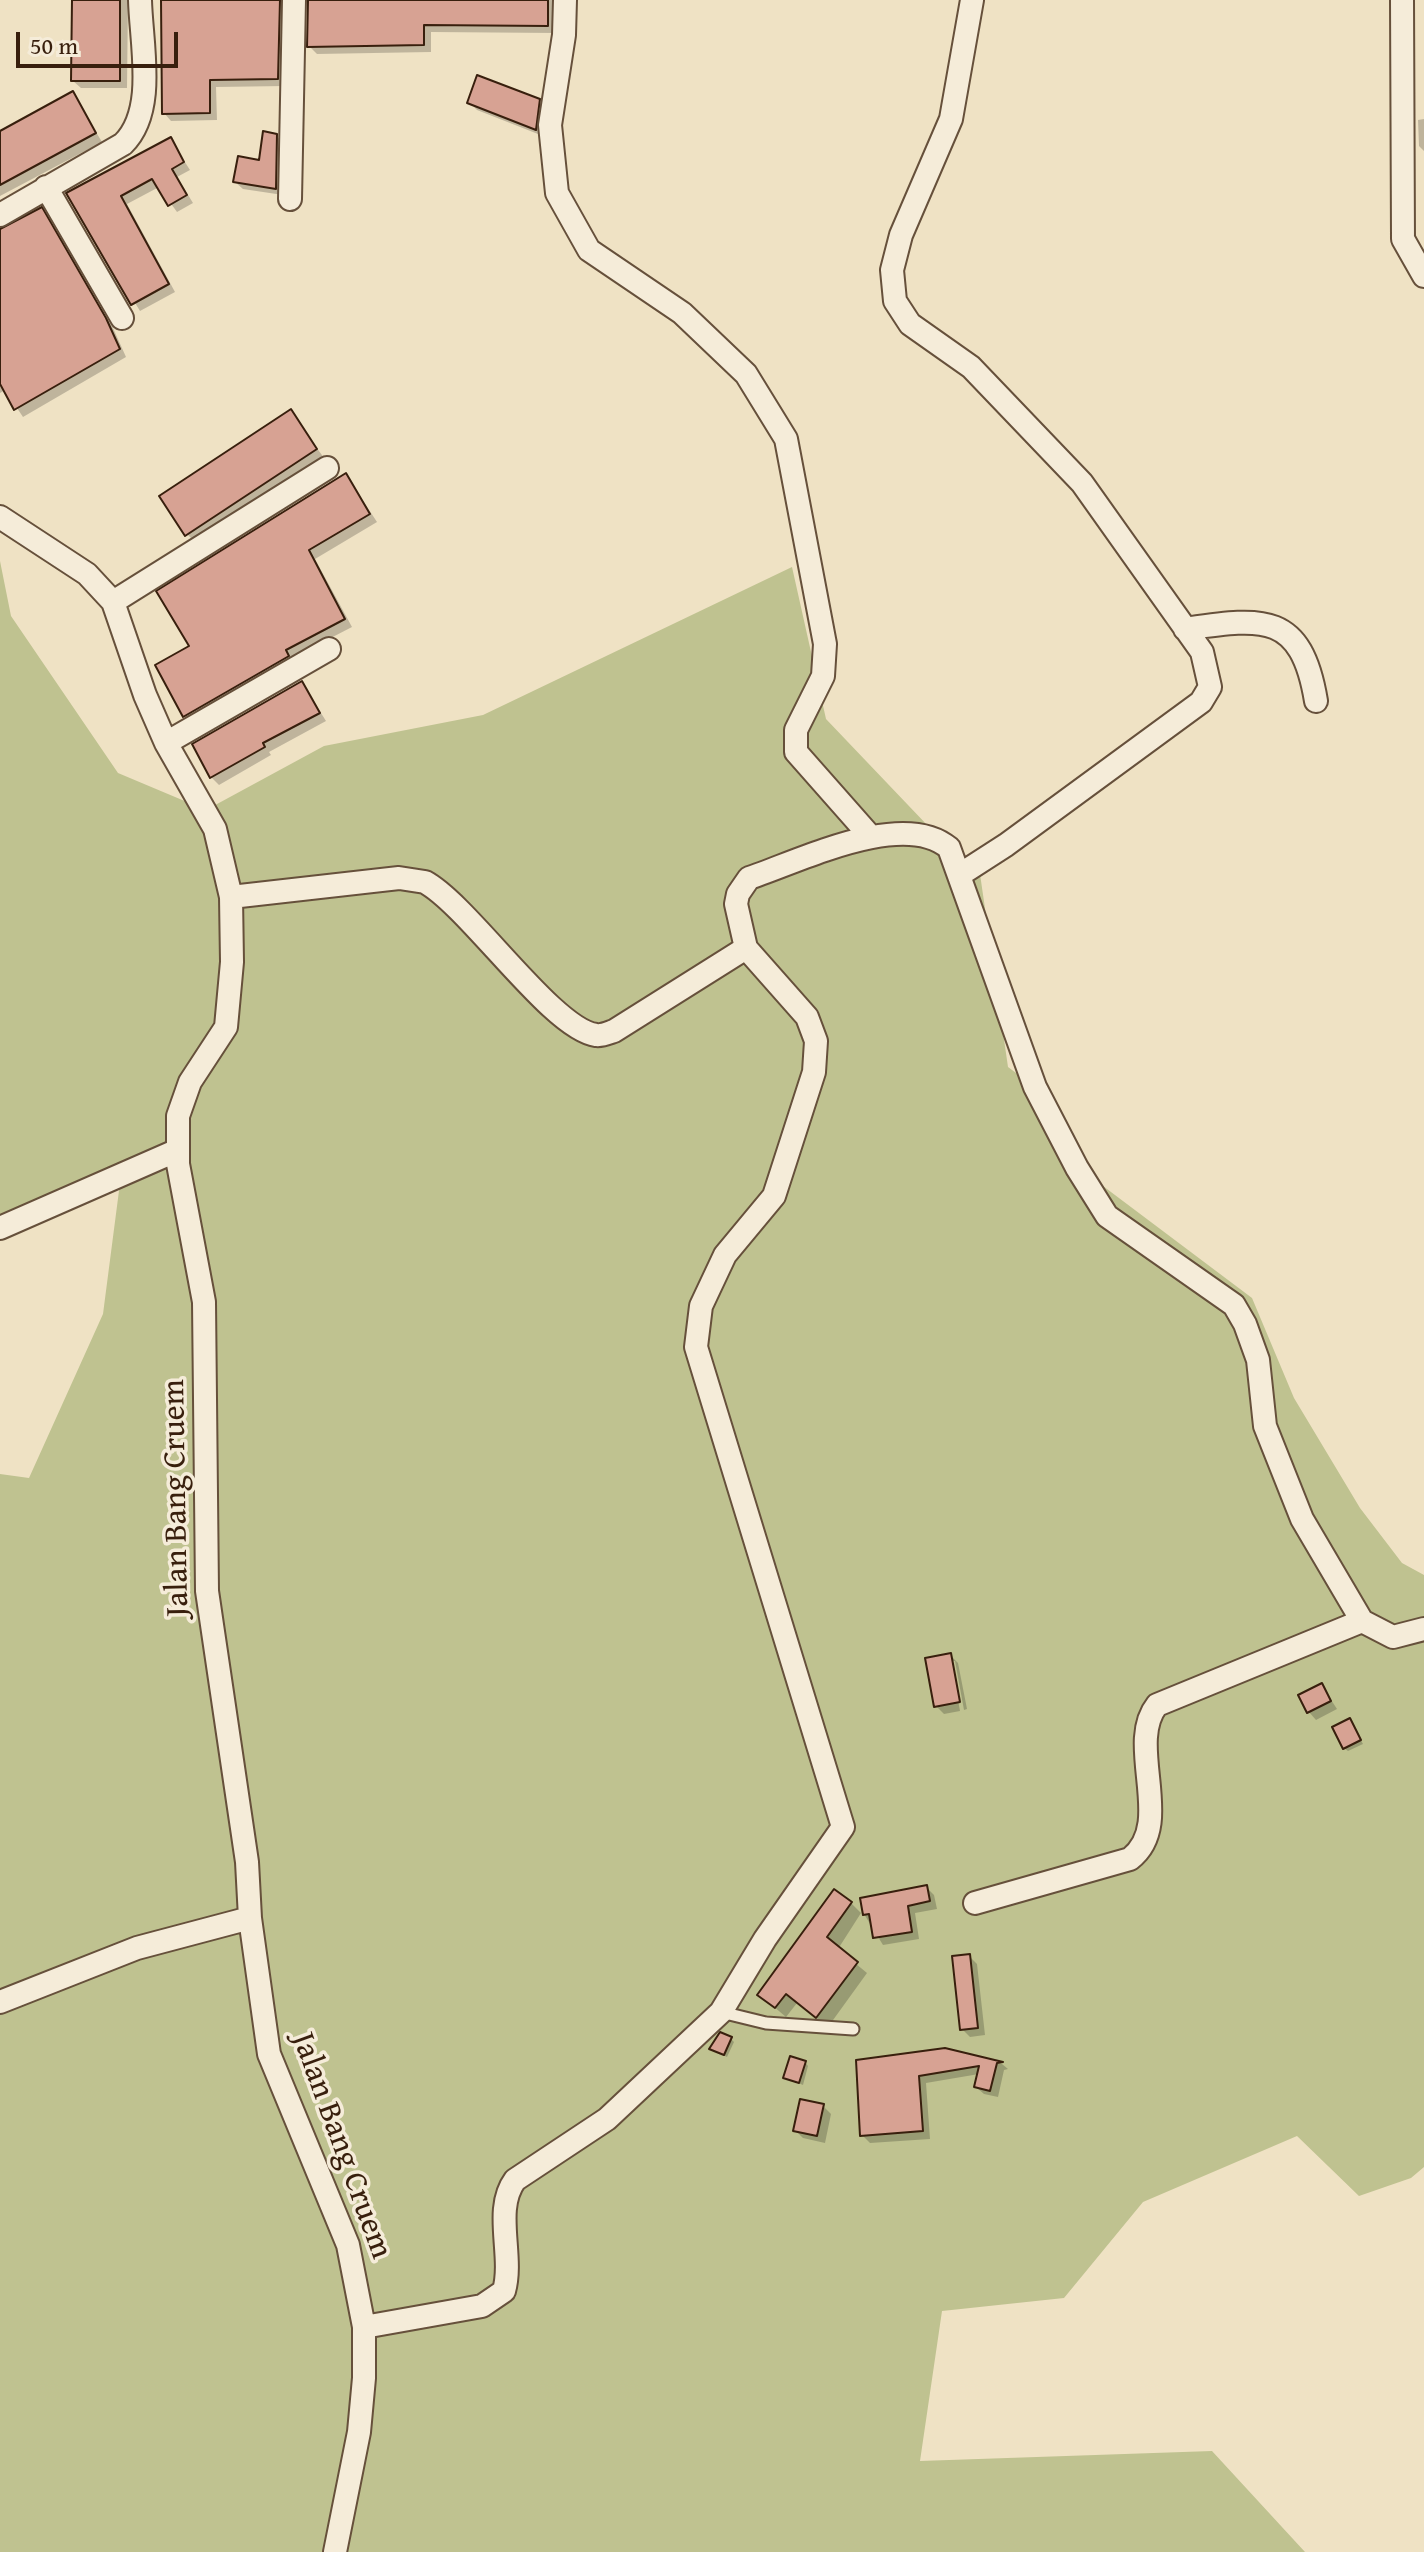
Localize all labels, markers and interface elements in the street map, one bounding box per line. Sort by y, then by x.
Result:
scale bar [20,16,182,66]
text: 50 m [30,28,78,63]
street label: Jalan Bang Cruem [156,1379,198,1617]
street label: Jalan Bang Cruem [282,2028,400,2264]

